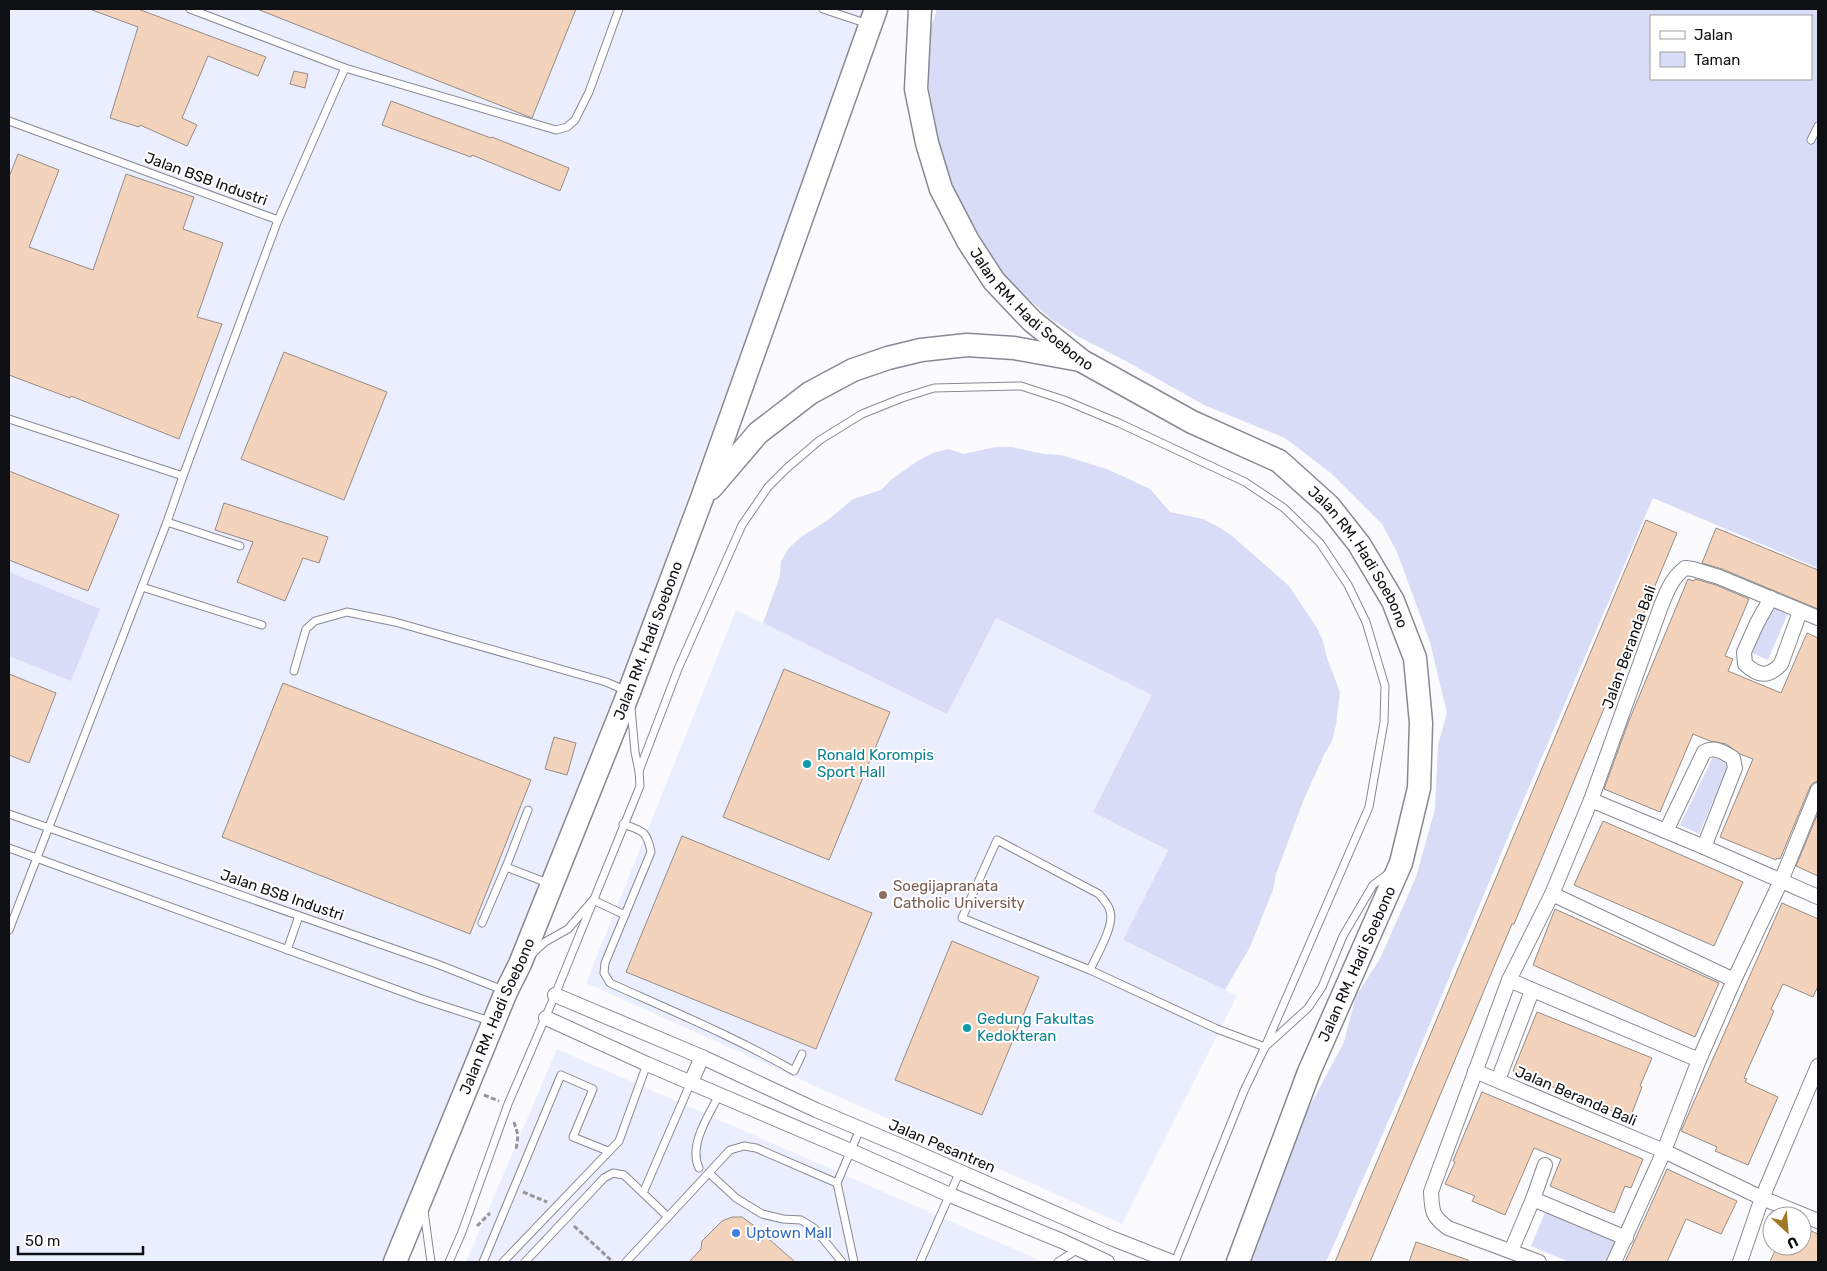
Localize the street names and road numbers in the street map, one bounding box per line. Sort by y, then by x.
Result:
street label: Jalan BSB Industri [142,148,270,210]
street label: Jalan RM. Hadi Soebono [966,244,1096,374]
street label: Jalan RM. Hadi Soebono [1304,482,1412,631]
street label: Jalan RM. Hadi Soebono [610,559,686,723]
street label: Jalan Beranda Bali [1598,583,1660,711]
street label: Jalan BSB Industri [218,865,346,925]
street label: Jalan RM. Hadi Soebono [1315,883,1399,1045]
street label: Jalan RM. Hadi Soebono [456,936,538,1097]
street label: Jalan Beranda Bali [1513,1062,1639,1130]
street label: Jalan Pesantren [886,1115,998,1177]

